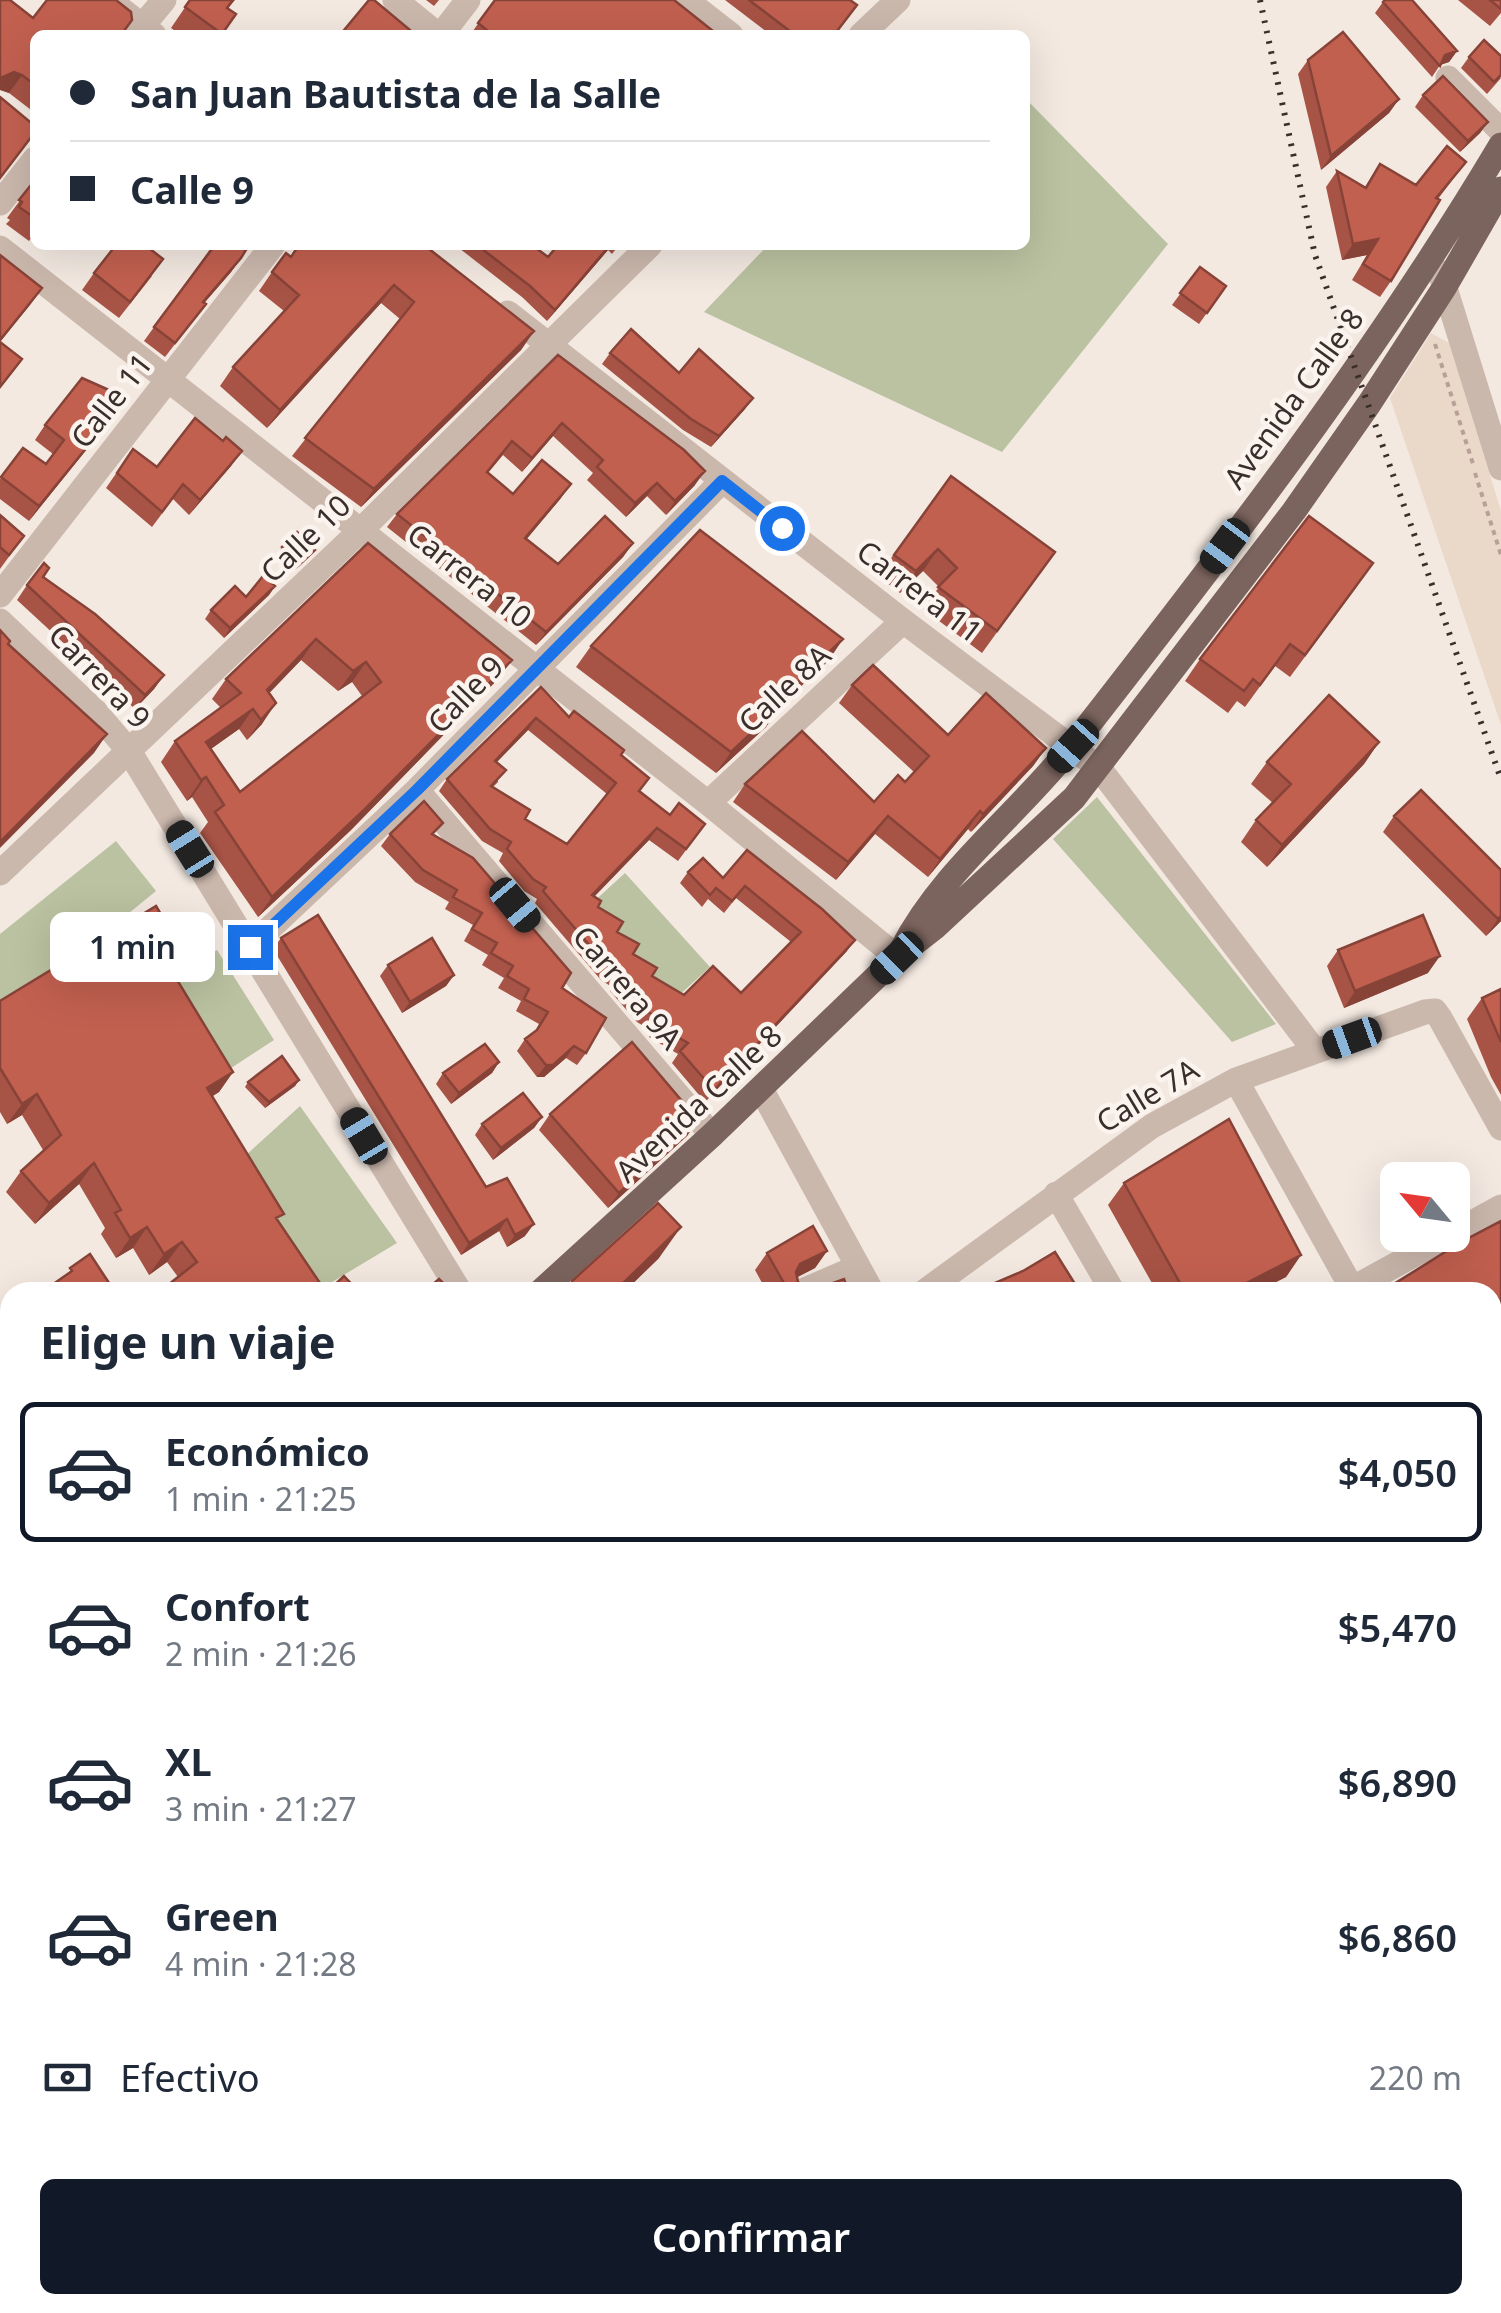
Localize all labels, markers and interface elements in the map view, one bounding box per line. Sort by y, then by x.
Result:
text: San Juan Bautista de la Salle [130,67,661,119]
text: Calle 9 [130,163,254,215]
street label: Avenida Calle 8 [1214,299,1372,497]
street label: Calle 11 [61,344,161,456]
street label: Calle 10 [251,485,359,591]
route start [760,506,805,551]
street label: Carrera 10 [399,513,541,637]
car [1195,513,1255,579]
street label: Carrera 11 [849,530,991,652]
street label: Carrera 9 [40,615,160,737]
street label: Calle 8A [729,634,840,741]
street label: Calle 9 [418,646,512,742]
car [1042,714,1104,778]
car [161,816,219,882]
car [484,872,546,938]
callout: 1 min [50,912,215,982]
street label: Carrera 9A [564,917,692,1058]
text: 1 min [89,925,176,968]
route end [228,925,273,970]
car [865,926,929,990]
car [1319,1014,1385,1062]
street label: Avenida Calle 8 [606,1015,790,1191]
street label: Calle 7A [1088,1048,1206,1141]
car [336,1103,392,1169]
north arrow [1380,1162,1470,1252]
map controls [1380,1162,1470,1252]
text: Elige un viaje [40,1311,336,1372]
text: Económico [165,1425,370,1477]
icon: car [45,1427,135,1517]
text: $4,050 [1338,1446,1457,1498]
text: 1 min · 21:25 [165,1477,357,1520]
text: Confort [165,1580,310,1632]
icon: car [45,1582,135,1672]
text: $5,470 [1338,1601,1457,1653]
text: 2 min · 21:26 [165,1632,357,1675]
text: XL [165,1735,212,1787]
icon: car [45,1737,135,1827]
text: $6,890 [1338,1756,1457,1808]
text: 3 min · 21:27 [165,1787,357,1830]
text: Green [165,1890,279,1942]
icon: car [45,1892,135,1982]
text: $6,860 [1338,1911,1457,1963]
text: 4 min · 21:28 [165,1942,357,1985]
icon: cash [40,2050,95,2105]
text: Efectivo [120,2051,260,2103]
text: 220 m [1369,2056,1462,2099]
button: Confirmar [40,2179,1462,2294]

